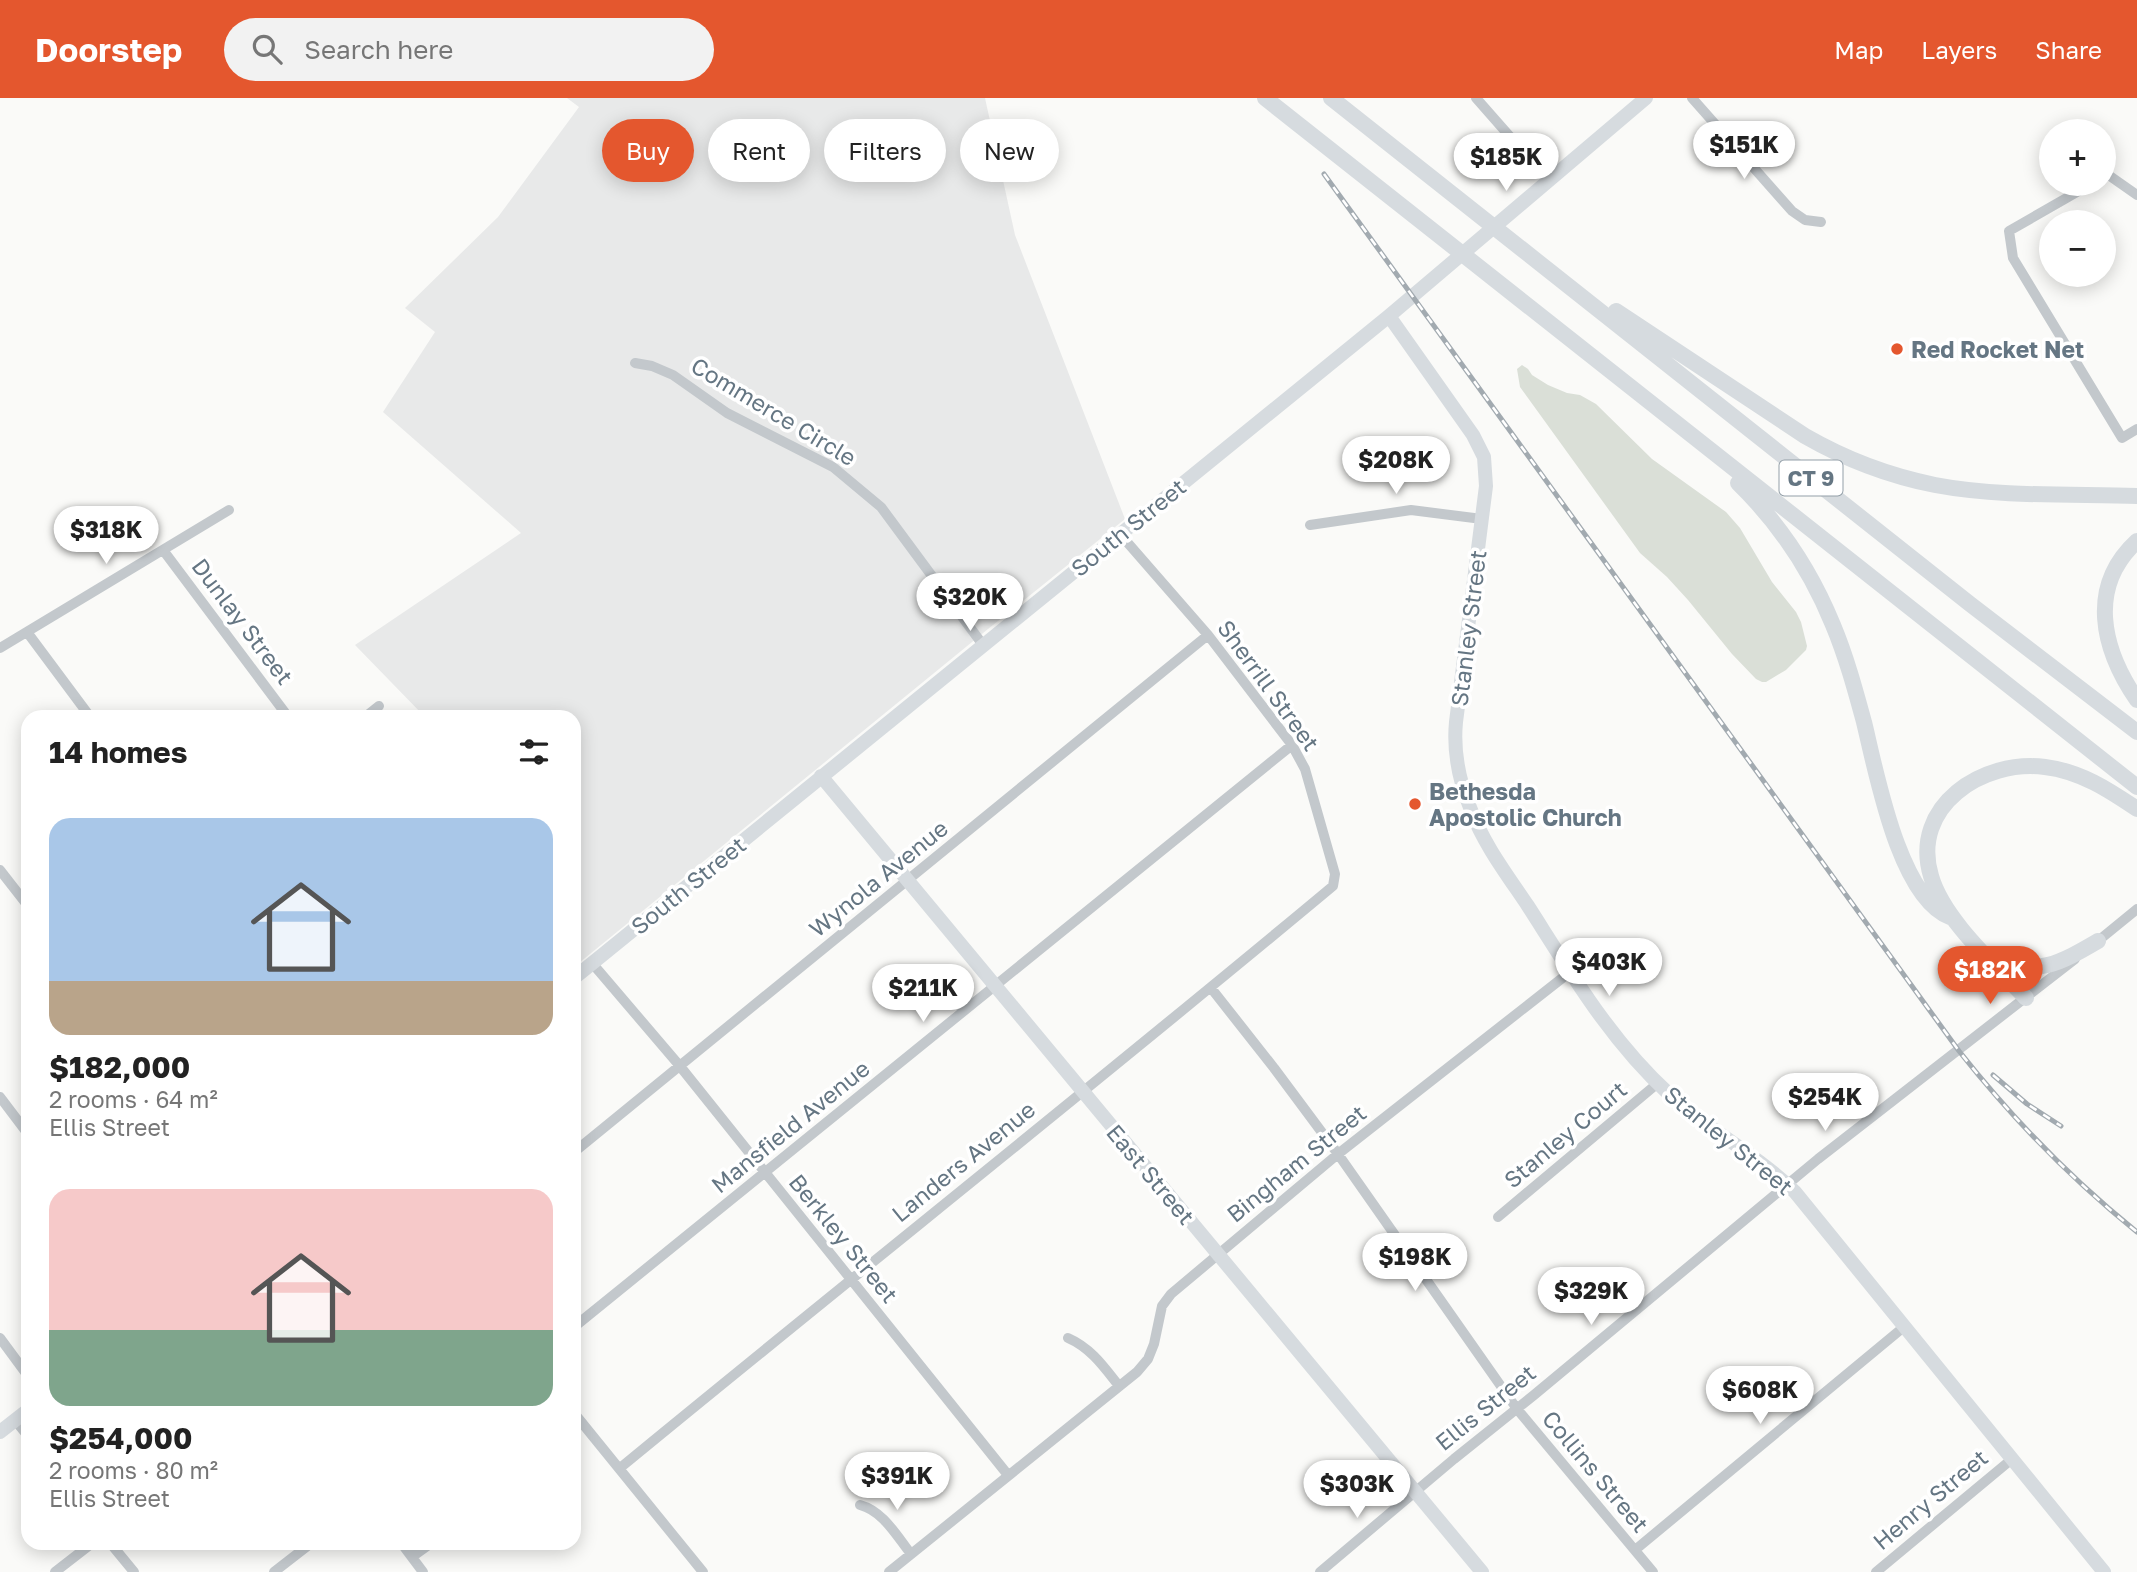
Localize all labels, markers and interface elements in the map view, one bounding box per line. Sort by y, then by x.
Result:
search box [224,18,714,81]
text: Doorstep [35,30,182,69]
icon: search [248,30,286,68]
text: Search here [304,34,453,65]
text: Map [1834,35,1883,64]
text: Layers [1921,35,1997,64]
text: Share [2035,35,2102,64]
chip: Buy [602,119,694,182]
chip: Rent [708,119,810,182]
chip: Filters [824,119,946,182]
chip: New [960,119,1059,182]
map controls [2039,119,2116,287]
button: + [2039,119,2116,196]
pin: $151K [1695,122,1793,181]
text: $151K [1709,130,1779,158]
pin: $185K [1457,134,1555,193]
text: $185K [1470,142,1542,170]
button: − [2039,210,2116,287]
place label: Red Rocket Net [1911,335,2084,363]
marker: Red Rocket Net [1889,341,1905,357]
street label: Commerce Circle [686,351,862,471]
pin: $208K [1347,436,1445,496]
text: $208K [1358,445,1434,473]
road number: CT 9 [1780,460,1842,496]
street label: South Street [1065,472,1191,582]
pin: $318K [57,506,155,566]
text: $318K [70,515,142,543]
street label: Stanley Street [1445,548,1491,708]
street label: Dunlay Street [186,552,300,690]
pin: $320K [921,574,1019,633]
text: $320K [932,582,1008,610]
street label: Sherrill Street [1212,614,1326,756]
icon: filters [515,733,553,771]
text: 14 homes [49,734,188,770]
place label: Bethesda Apostolic Church [1429,777,1622,831]
marker: Bethesda Apostolic Church [1407,796,1423,812]
street label: Wynola Avenue [803,814,953,942]
street label: South Street [625,830,751,940]
icon: home [238,864,364,990]
pin: $403K [1560,939,1658,998]
pin: $182K [1941,946,2039,1006]
text: $403K [1571,947,1647,975]
text: $182K [1954,955,2026,983]
pin: $211K [874,964,972,1024]
text: $211K [888,973,958,1001]
text: $182,000 [49,1049,190,1085]
street label: Mansfield Avenue [705,1054,875,1198]
pin: $254K [1776,1074,1874,1133]
street label: Stanley Court [1498,1075,1632,1193]
street label: Stanley Street [1659,1080,1799,1200]
text: $254K [1788,1082,1862,1110]
text: 2 rooms · 64 m² [49,1085,218,1113]
street label: Landers Avenue [886,1095,1040,1227]
street label: Bingham Street [1221,1098,1371,1228]
text: Ellis Street [49,1113,170,1141]
street label: East Street [1101,1118,1201,1230]
street label: Berkley Street [784,1168,904,1308]
pin: $198K [1366,1234,1464,1293]
icon: home [238,1235,364,1361]
text: $198K [1378,1242,1452,1270]
pin: $329K [1542,1268,1640,1327]
text: $329K [1554,1276,1628,1304]
street label: Ellis Street [1429,1358,1541,1456]
pin: $608K [1711,1366,1809,1426]
text: $608K [1722,1375,1798,1403]
street label: Collins Street [1537,1404,1655,1538]
text: $254,000 [49,1420,193,1456]
street label: Henry Street [1867,1443,1993,1555]
pin: $391K [848,1452,946,1512]
text: 2 rooms · 80 m² [49,1456,218,1484]
pin: $303K [1308,1460,1406,1520]
text: $391K [861,1461,933,1489]
text: $303K [1319,1469,1395,1497]
text: Ellis Street [49,1484,170,1512]

